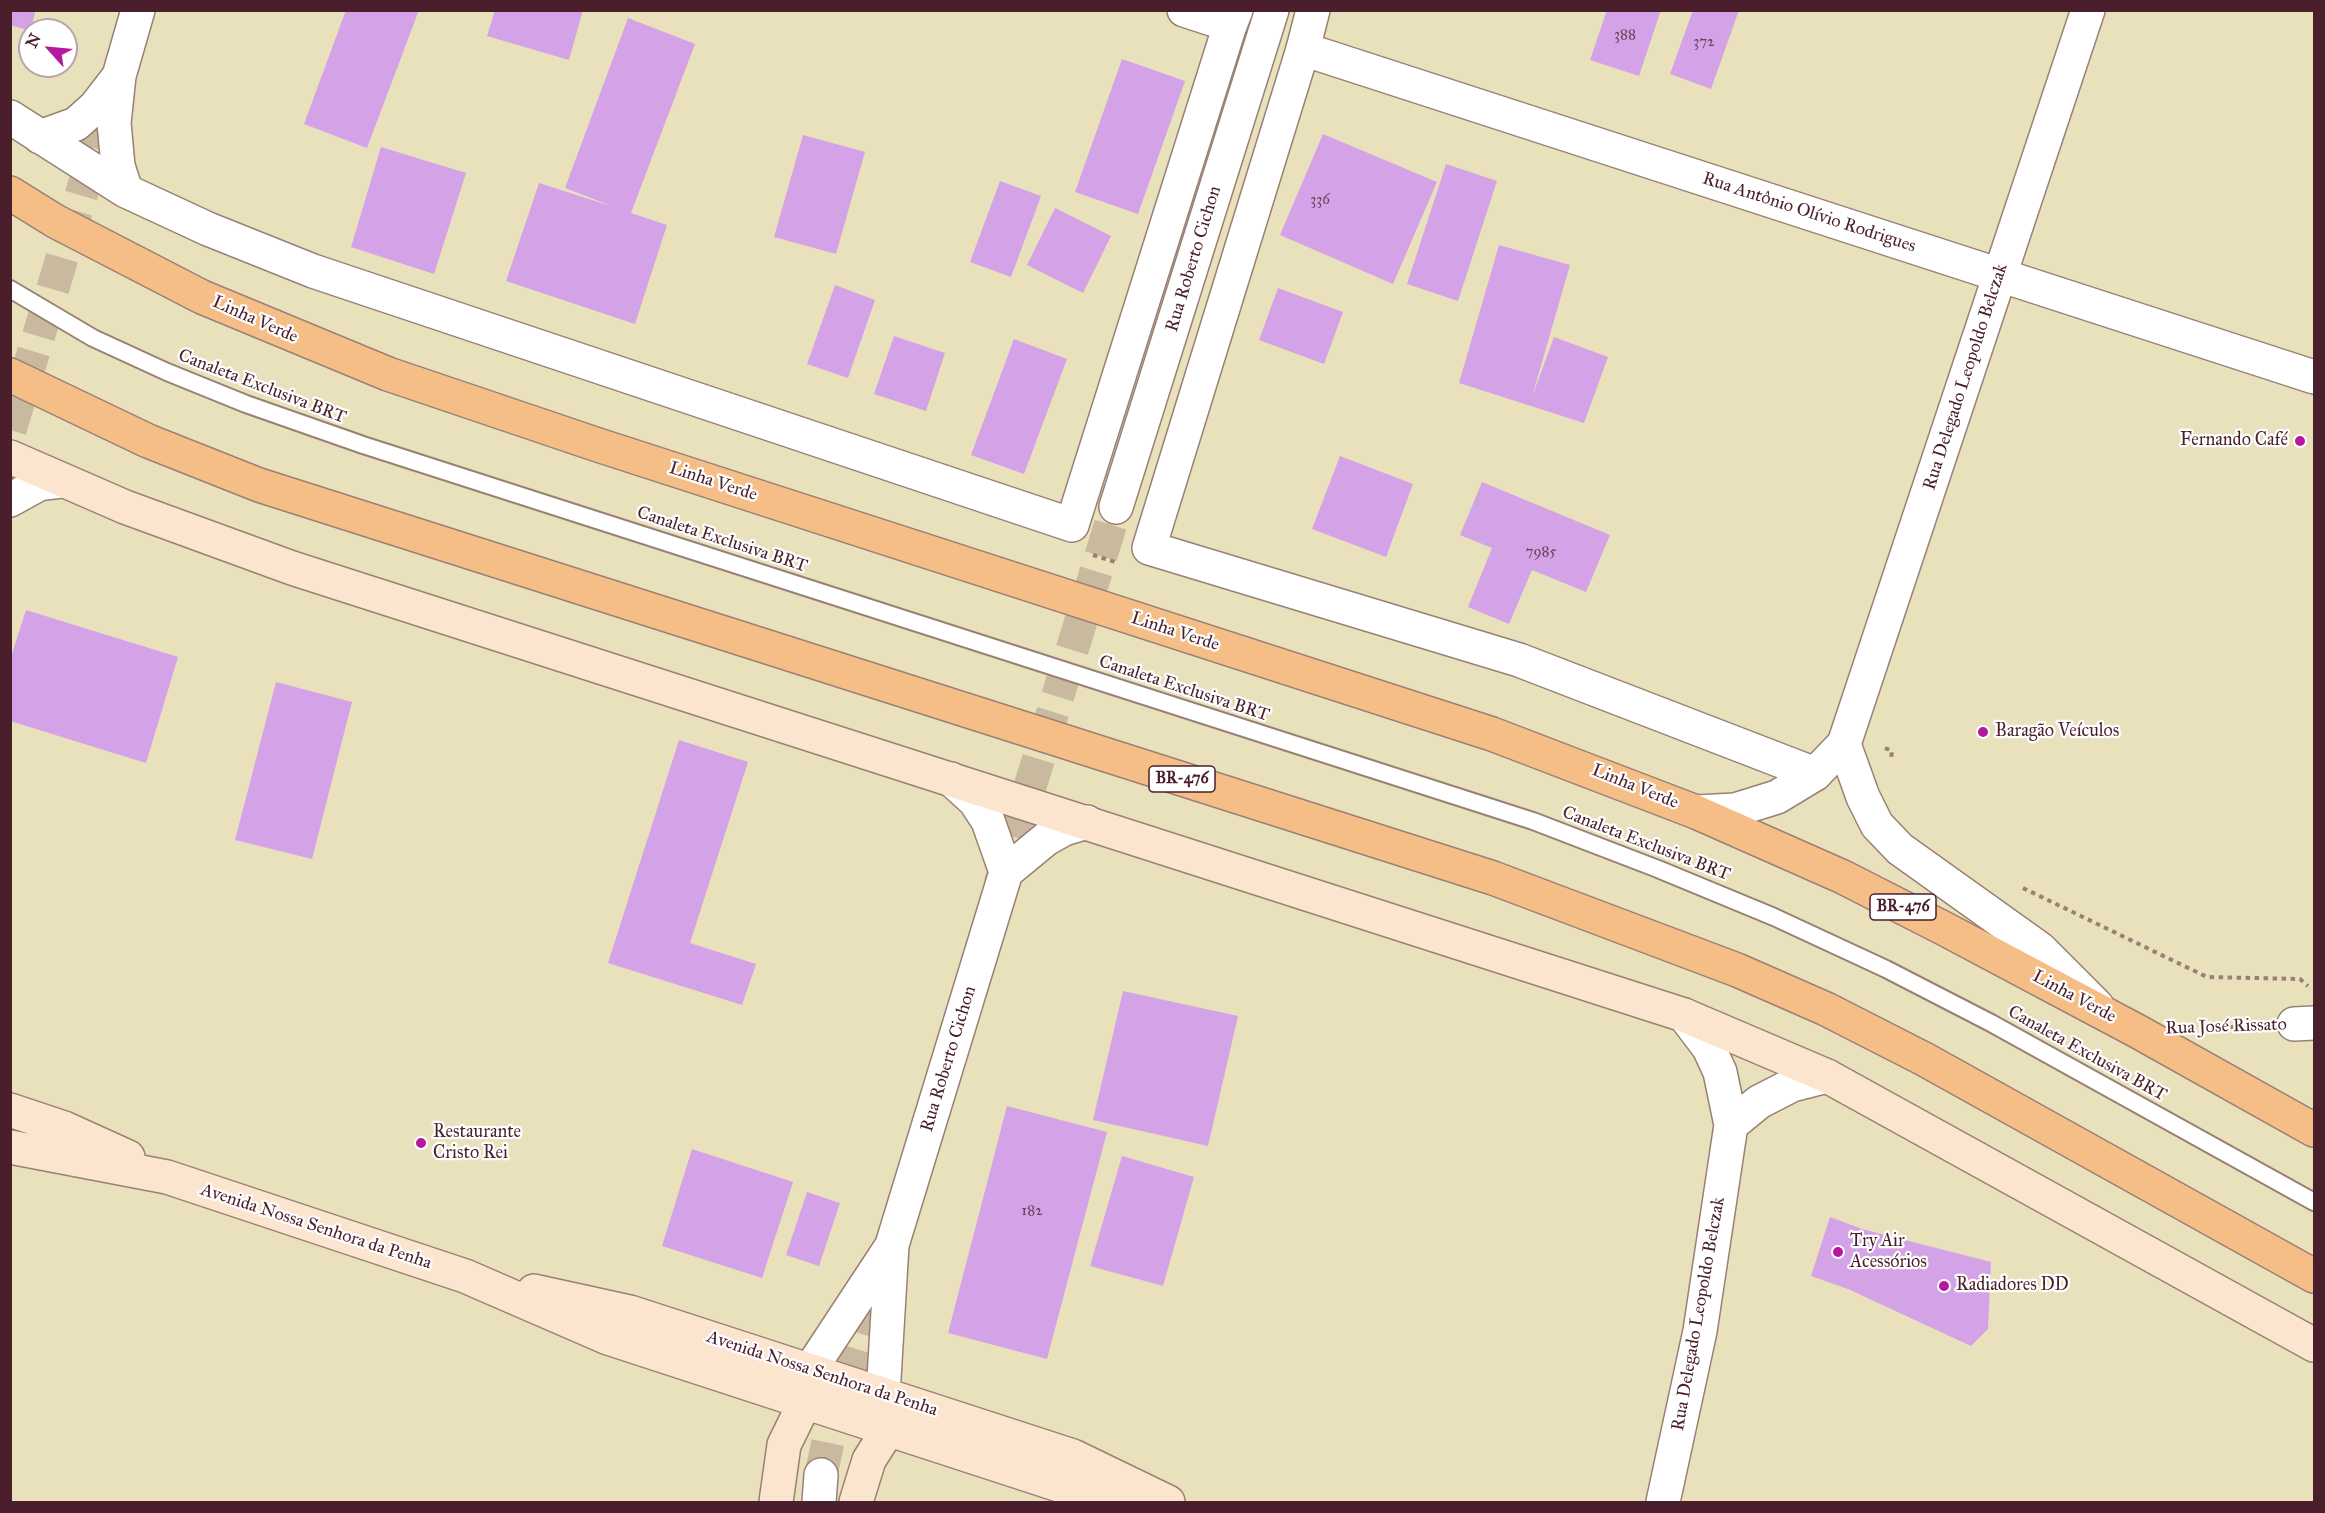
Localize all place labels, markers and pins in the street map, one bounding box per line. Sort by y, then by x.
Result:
place label: Fernando Café [2180,430,2288,452]
marker: Fernando Café [2293,434,2307,448]
place label: Baragão Veículos [1995,721,2119,743]
marker: Baragão Veículos [1976,725,1990,739]
place label: Restaurante Cristo Rei [433,1122,521,1164]
marker: Restaurante Cristo Rei [414,1136,428,1150]
place label: Try Air Acessórios [1850,1231,1927,1274]
marker: Try Air Acessórios [1831,1245,1845,1259]
place label: Radiadores DD [1956,1275,2069,1297]
marker: Radiadores DD [1937,1279,1951,1293]

